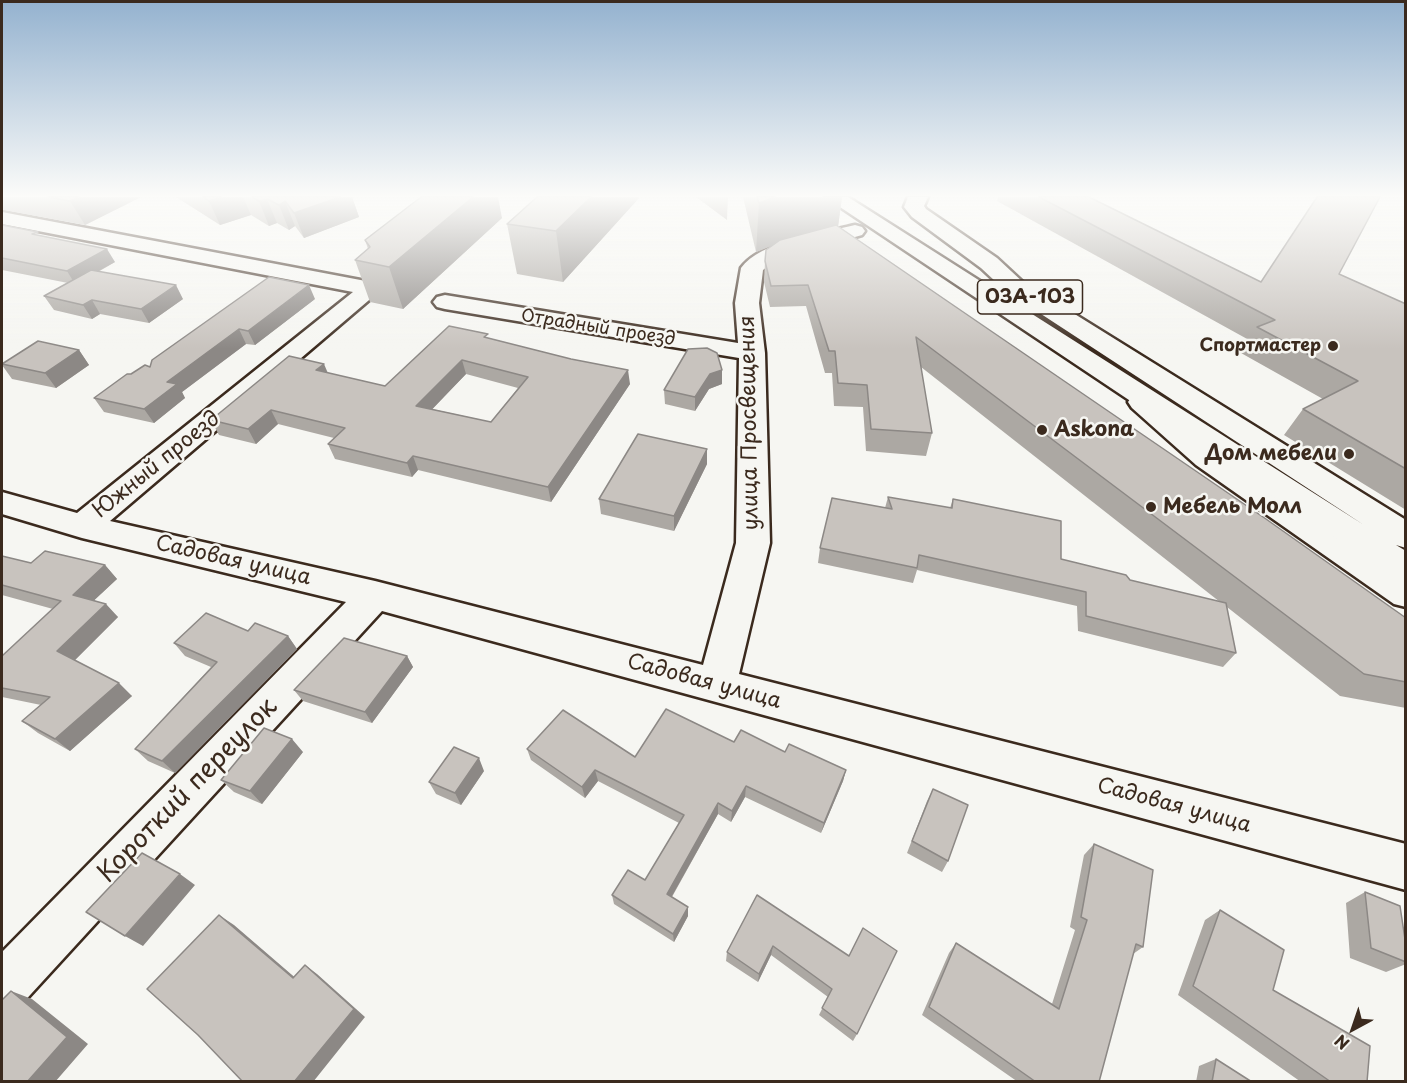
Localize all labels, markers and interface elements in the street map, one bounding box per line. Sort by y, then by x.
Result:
road number: 03А-103 [978,280,1082,314]
street label: Отрадный проезд [519,305,677,351]
street label: улица Просвещения [736,315,764,531]
place label: Спортмастер [1199,335,1321,357]
marker: Спортмастер [1326,339,1340,353]
street label: Южный проезд [89,406,225,524]
place label: Askona [1054,417,1134,443]
marker: Askona [1035,423,1049,437]
place label: Дом мебели [1205,441,1337,467]
marker: Дом мебели [1342,447,1356,461]
place label: Мебель Молл [1163,494,1302,520]
marker: Мебель Молл [1144,500,1158,514]
street label: Садовая улица [153,531,313,591]
street label: Садовая улица [624,649,784,715]
street label: Короткий переулок [92,692,284,890]
street label: Садовая улица [1094,773,1254,839]
north arrow [1323,999,1383,1059]
text: N [1329,1030,1354,1056]

